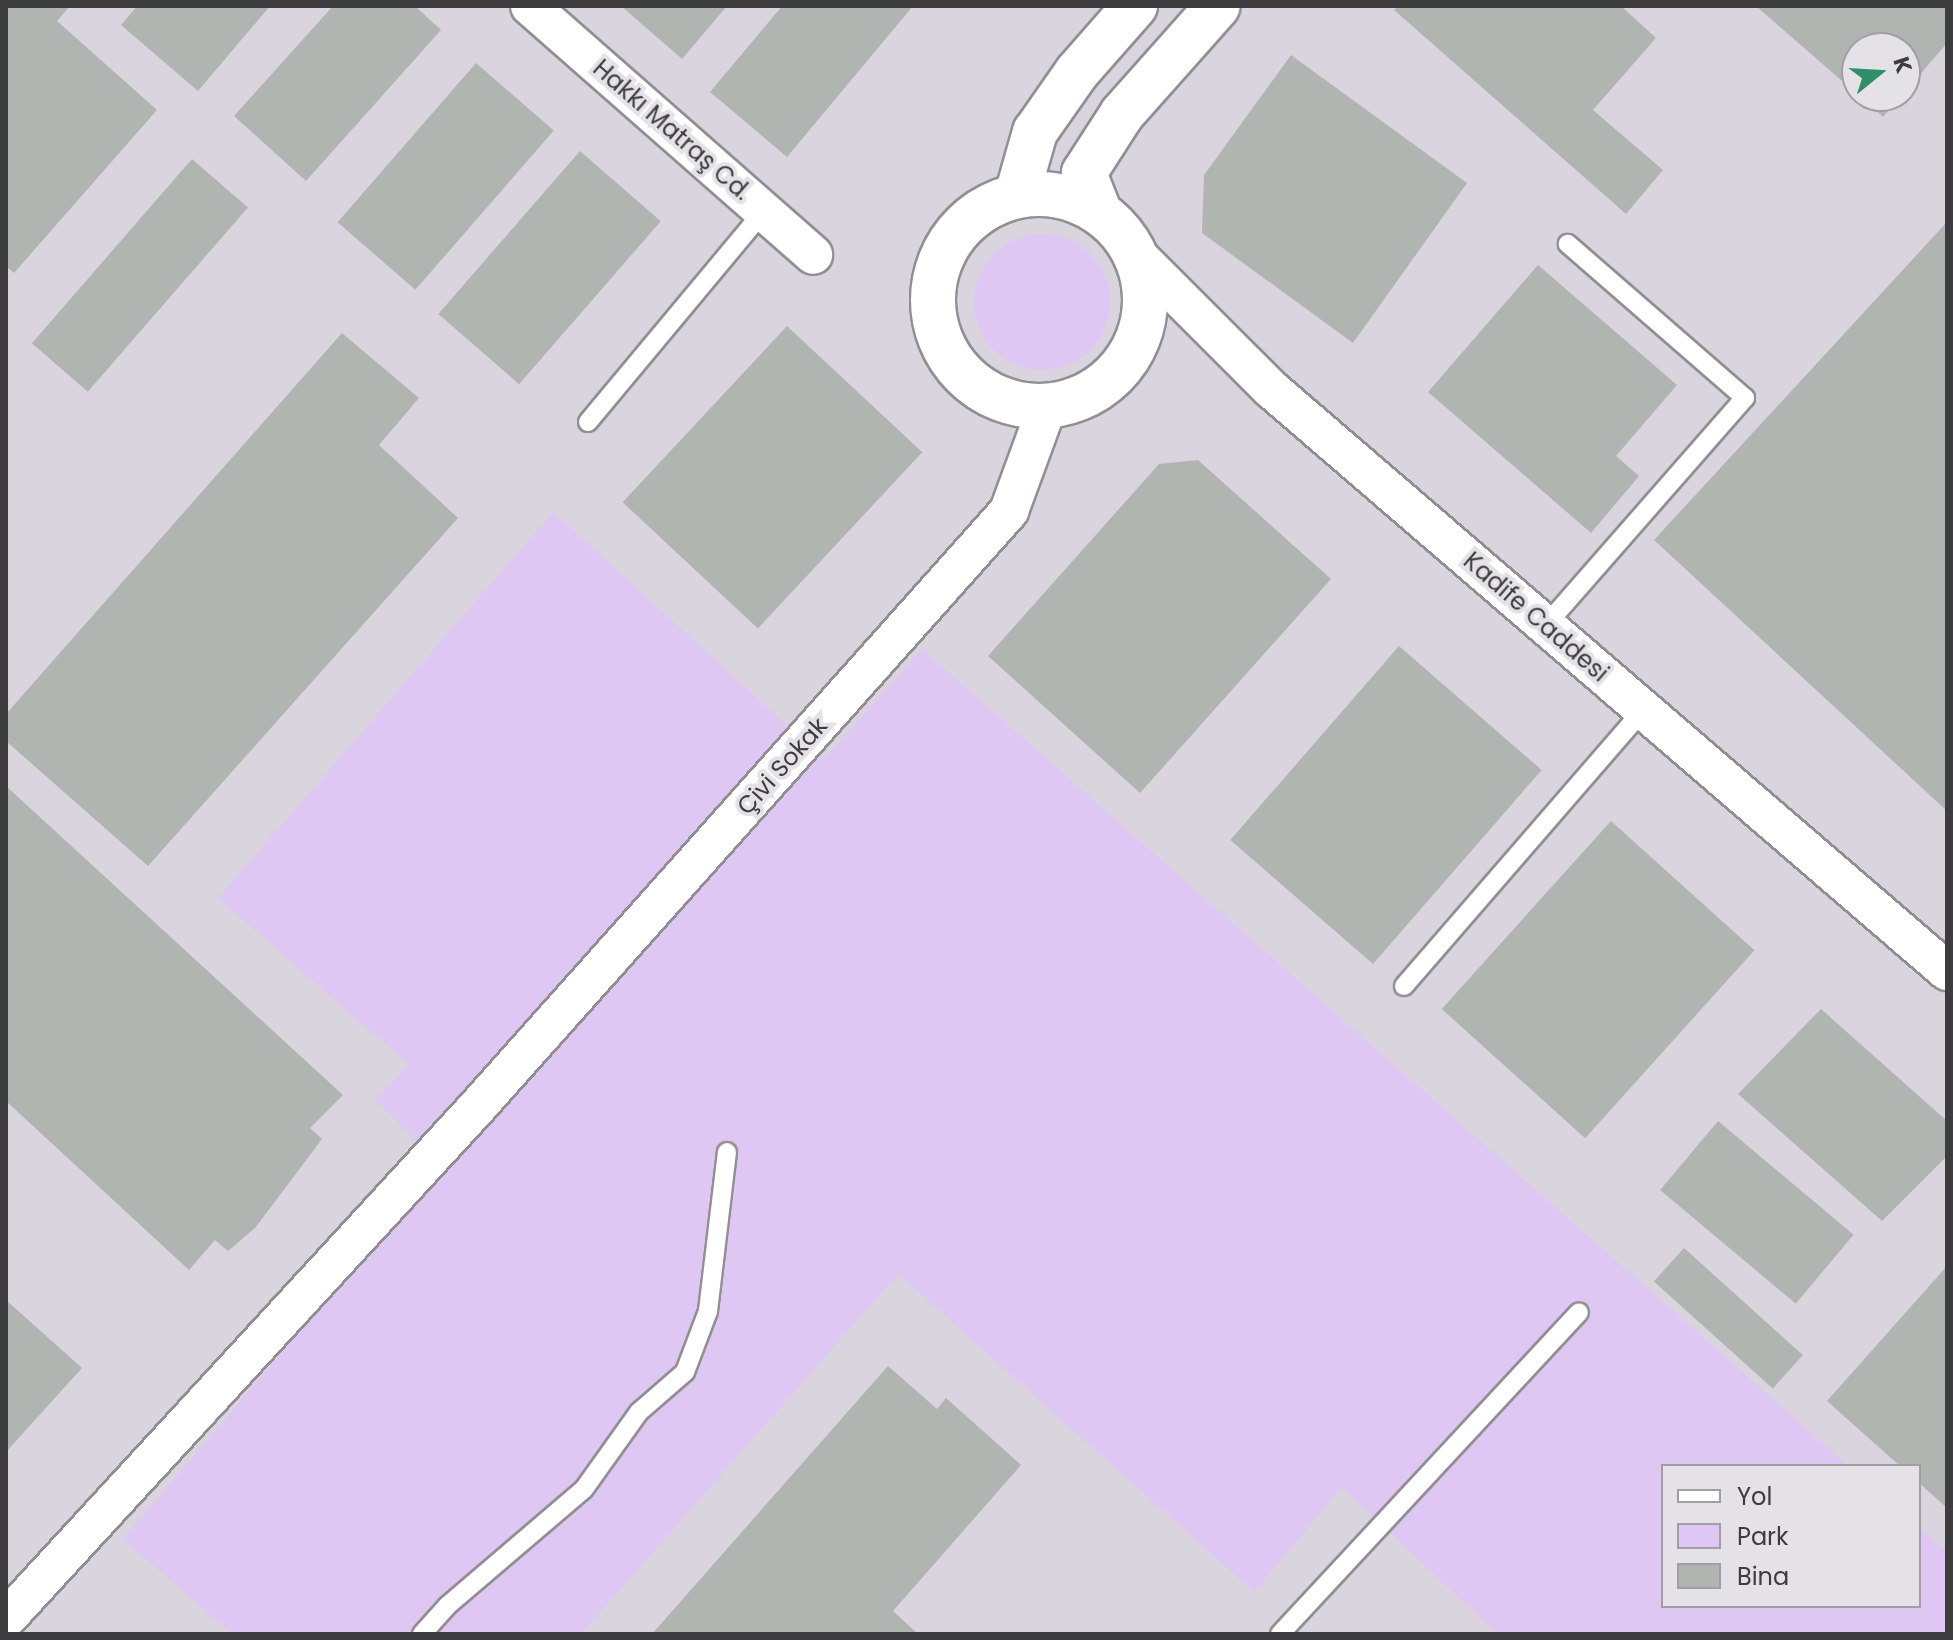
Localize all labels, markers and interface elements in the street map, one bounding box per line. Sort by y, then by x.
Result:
north arrow [1841,32,1921,112]
text: K [1885,53,1920,77]
street label: Hakkı Matraş Cd. [587,54,757,206]
street label: Kadife Caddesi [1458,546,1614,688]
street label: Çivi Sokak [731,712,833,820]
legend [1661,1464,1921,1608]
text: Yol [1737,1480,1772,1513]
text: Park [1737,1520,1788,1553]
text: Bina [1737,1560,1789,1593]

